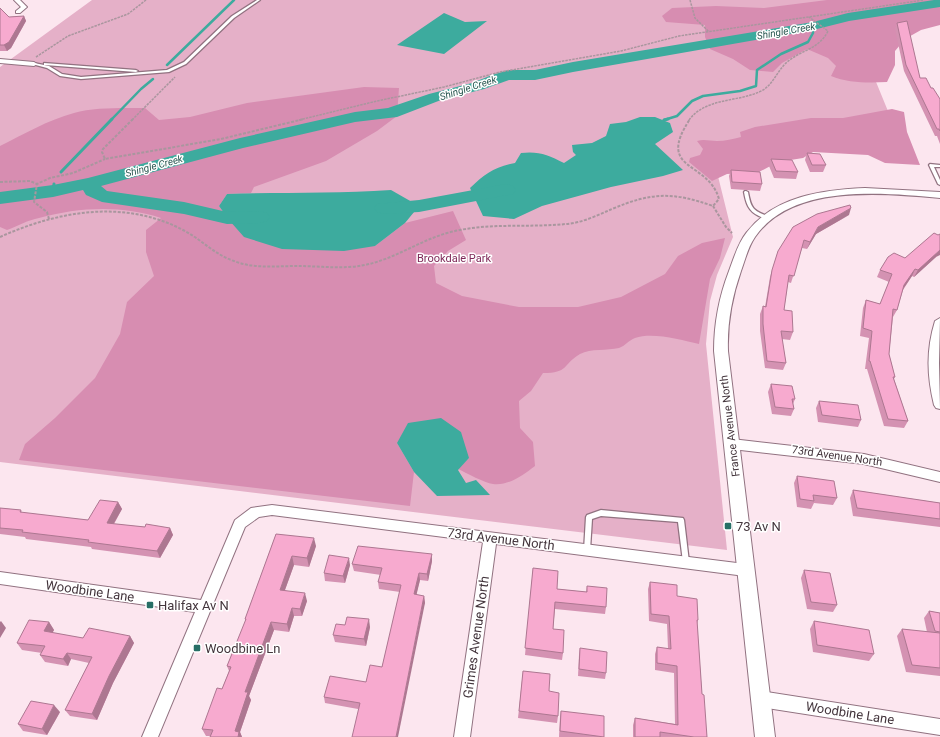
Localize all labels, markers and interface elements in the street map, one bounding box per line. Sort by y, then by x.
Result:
water label: Shingle Creek [756,20,817,42]
water label: Shingle Creek [438,73,499,102]
water label: Shingle Creek [124,153,185,179]
park label: Brookdale Park [417,252,491,265]
street label: France Avenue North [717,374,743,478]
street label: 73rd Avenue North [791,443,883,469]
place label: 73 Av N [736,519,781,534]
marker: 73 Av N [723,521,733,531]
street label: 73rd Avenue North [446,525,556,553]
street label: Grimes Avenue North [460,575,492,699]
street label: Woodbine Lane [45,577,135,605]
place label: Halifax Av N [158,598,229,613]
marker: Halifax Av N [145,600,155,610]
place label: Woodbine Ln [205,641,280,656]
marker: Woodbine Ln [192,643,202,653]
street label: Woodbine Lane [805,699,895,727]

